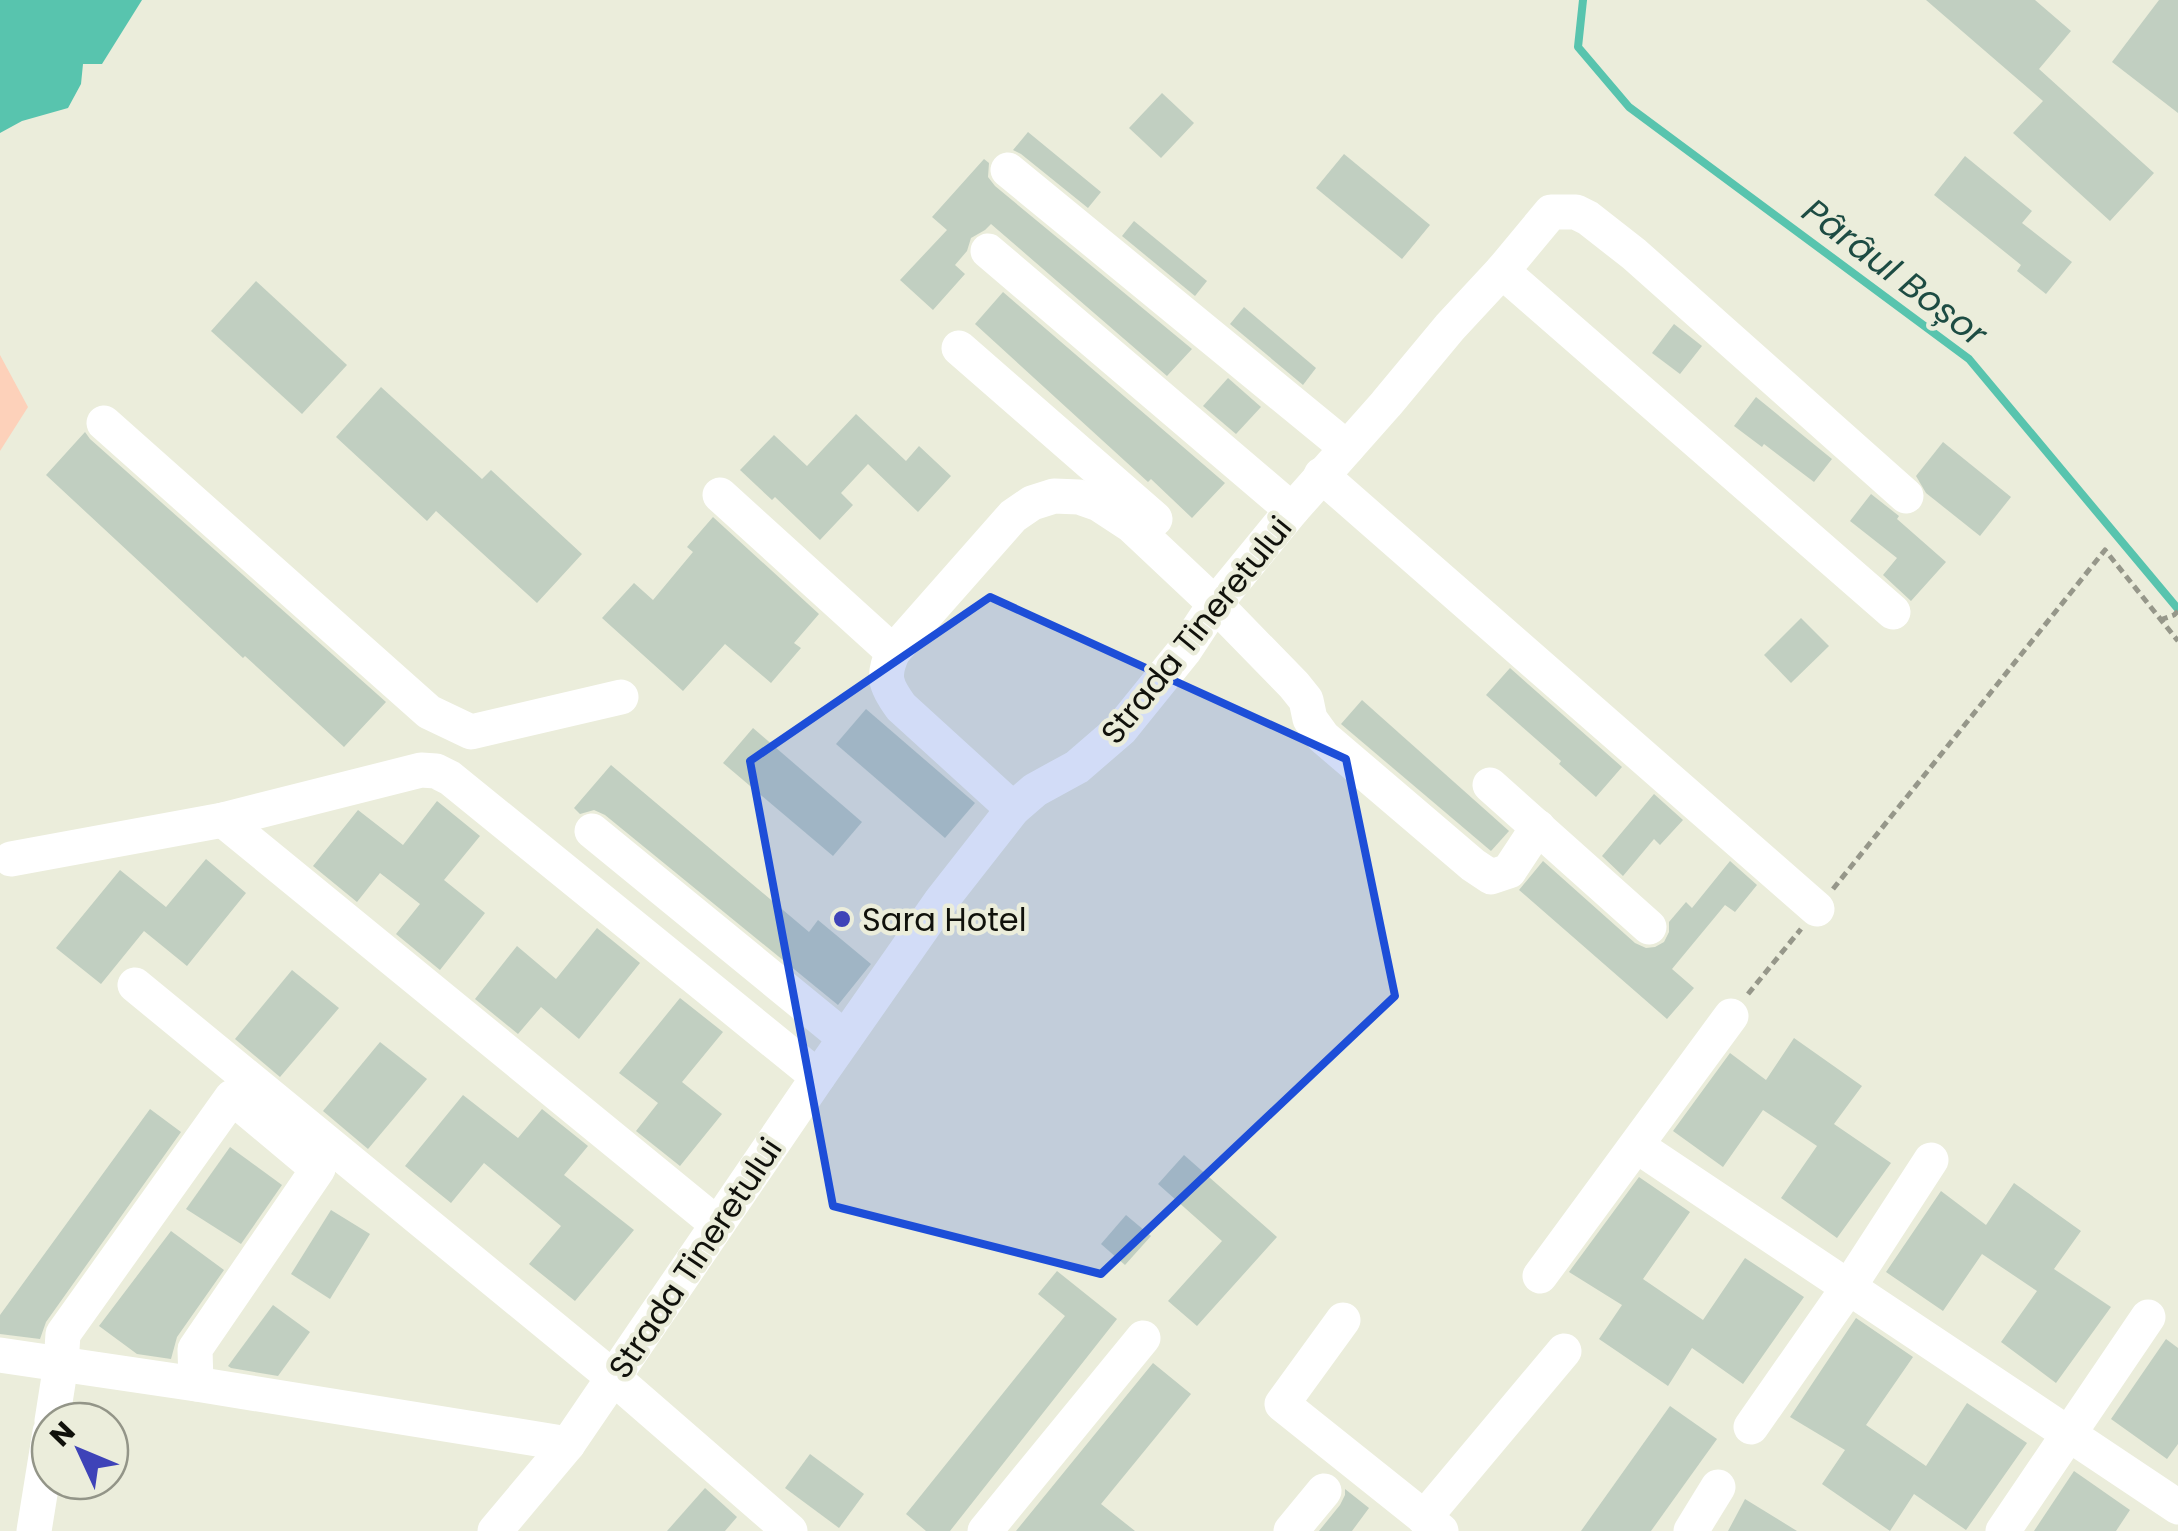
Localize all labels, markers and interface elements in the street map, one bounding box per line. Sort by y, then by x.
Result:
water label: Pârâul Boșor [1793,186,1998,358]
street label: Strada Tineretului [1090,506,1302,754]
place label: Sara Hotel [862,897,1027,942]
marker: Sara Hotel [831,908,853,930]
street label: Strada Tineretului [598,1129,792,1387]
north arrow [30,1401,130,1501]
text: N [41,1413,84,1455]

